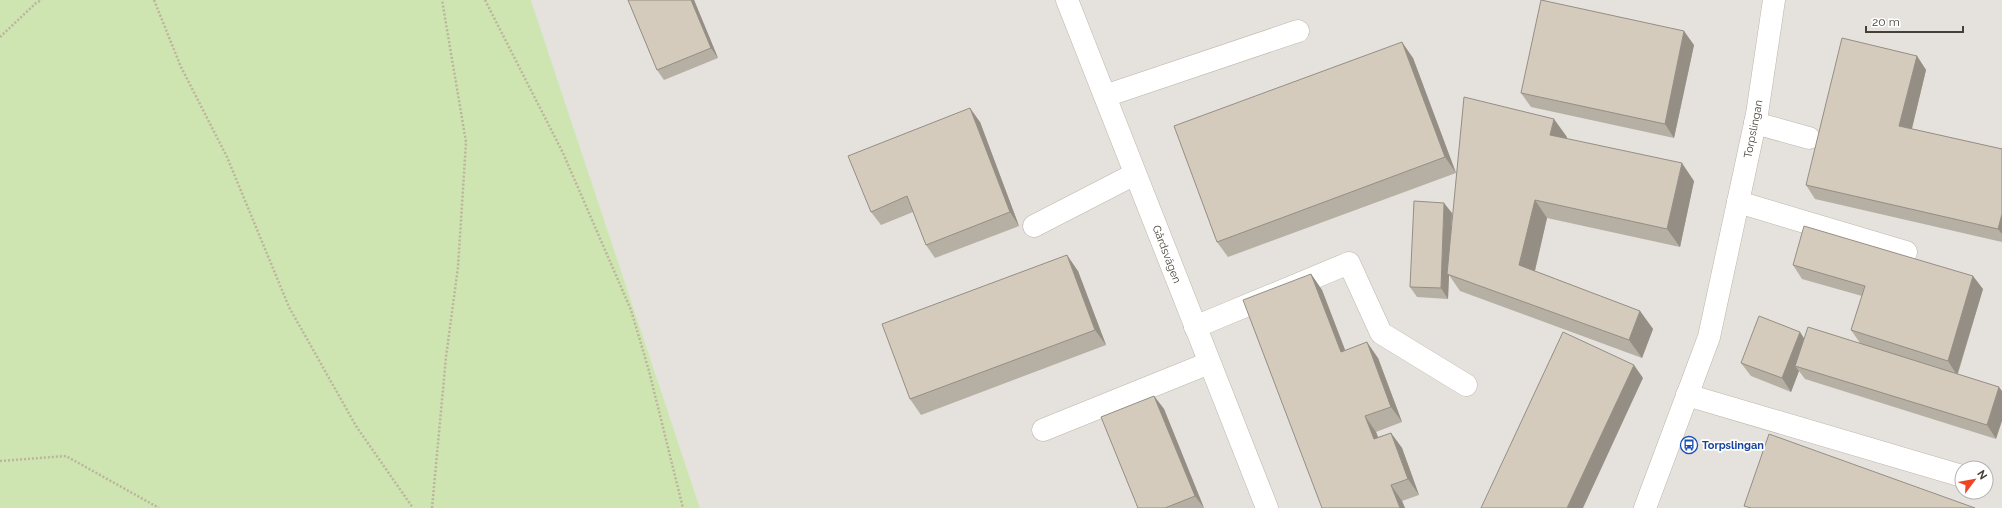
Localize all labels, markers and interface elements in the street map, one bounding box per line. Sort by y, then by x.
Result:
scale bar [1866,8,1963,34]
text: 20 m [1872,15,1900,29]
street label: Torpslingan [1741,99,1766,159]
street label: Gårdsvägen [1150,223,1184,285]
bus stop icon: Torpslingan [1679,435,1699,455]
place label: Torpslingan [1702,439,1764,452]
north arrow [1954,460,1994,500]
text: N [1974,468,1990,482]

